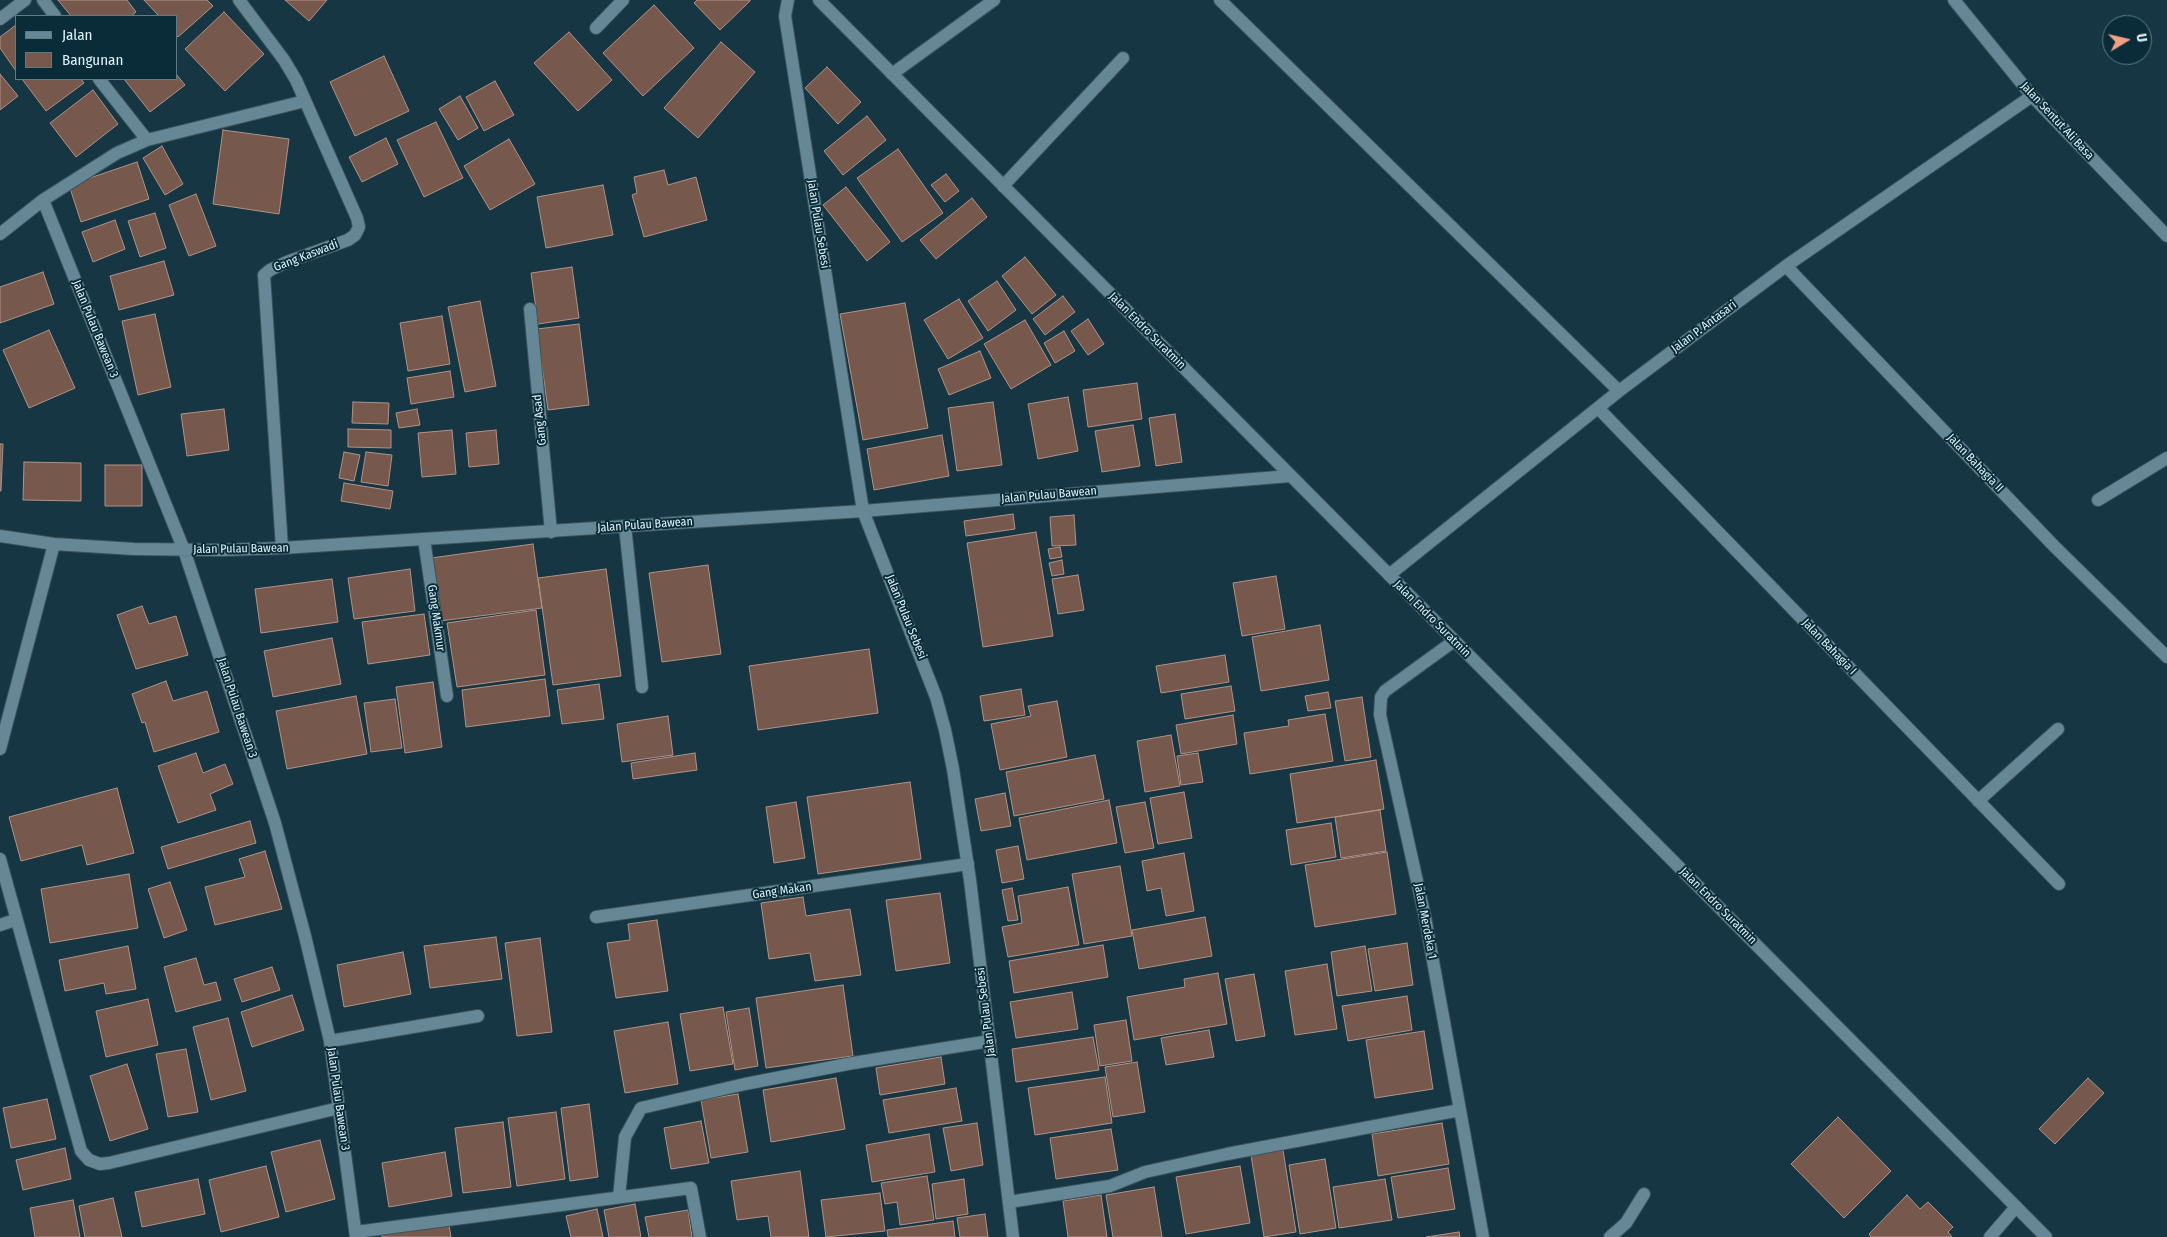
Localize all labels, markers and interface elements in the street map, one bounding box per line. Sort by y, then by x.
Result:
legend [15,15,178,80]
north arrow [2102,15,2152,65]
text: Jalan [62,26,92,44]
text: U [2132,32,2150,43]
text: Bangunan [62,51,123,69]
street label: Jalan Sentut Ali Basa [2017,79,2097,163]
street label: Jalan Pulau Sebesi [804,178,832,270]
street label: Gang Kaswadi [272,237,340,275]
street label: Jalan Pulau Bawean 3 [69,278,121,380]
street label: Jalan Endro Suratmin [1106,290,1188,372]
street label: Jalan P. Antasari [1669,298,1739,356]
street label: Gang Asad [530,394,550,446]
street label: Jalan Bahagia II [1944,431,2006,495]
street label: Jalan Pulau Bawean [1001,484,1097,506]
street label: Jalan Pulau Bawean [597,514,693,536]
street label: Jalan Pulau Bawean [193,541,289,557]
street label: Jalan Pulau Sebesi [882,573,930,661]
street label: Jalan Endro Suratmin [1391,578,1473,660]
street label: Gang Makmur [424,584,448,652]
street label: Jalan Bahagia I [1799,616,1859,678]
street label: Jalan Pulau Bawean 3 [214,656,260,760]
street label: Jalan Endro Suratmin [1677,865,1759,947]
street label: Gang Makan [752,880,812,902]
street label: Jalan Merdeka 1 [1411,882,1439,960]
street label: Jalan Pulau Sebesi [973,967,999,1057]
street label: Jalan Pulau Bawean 3 [324,1046,352,1152]

